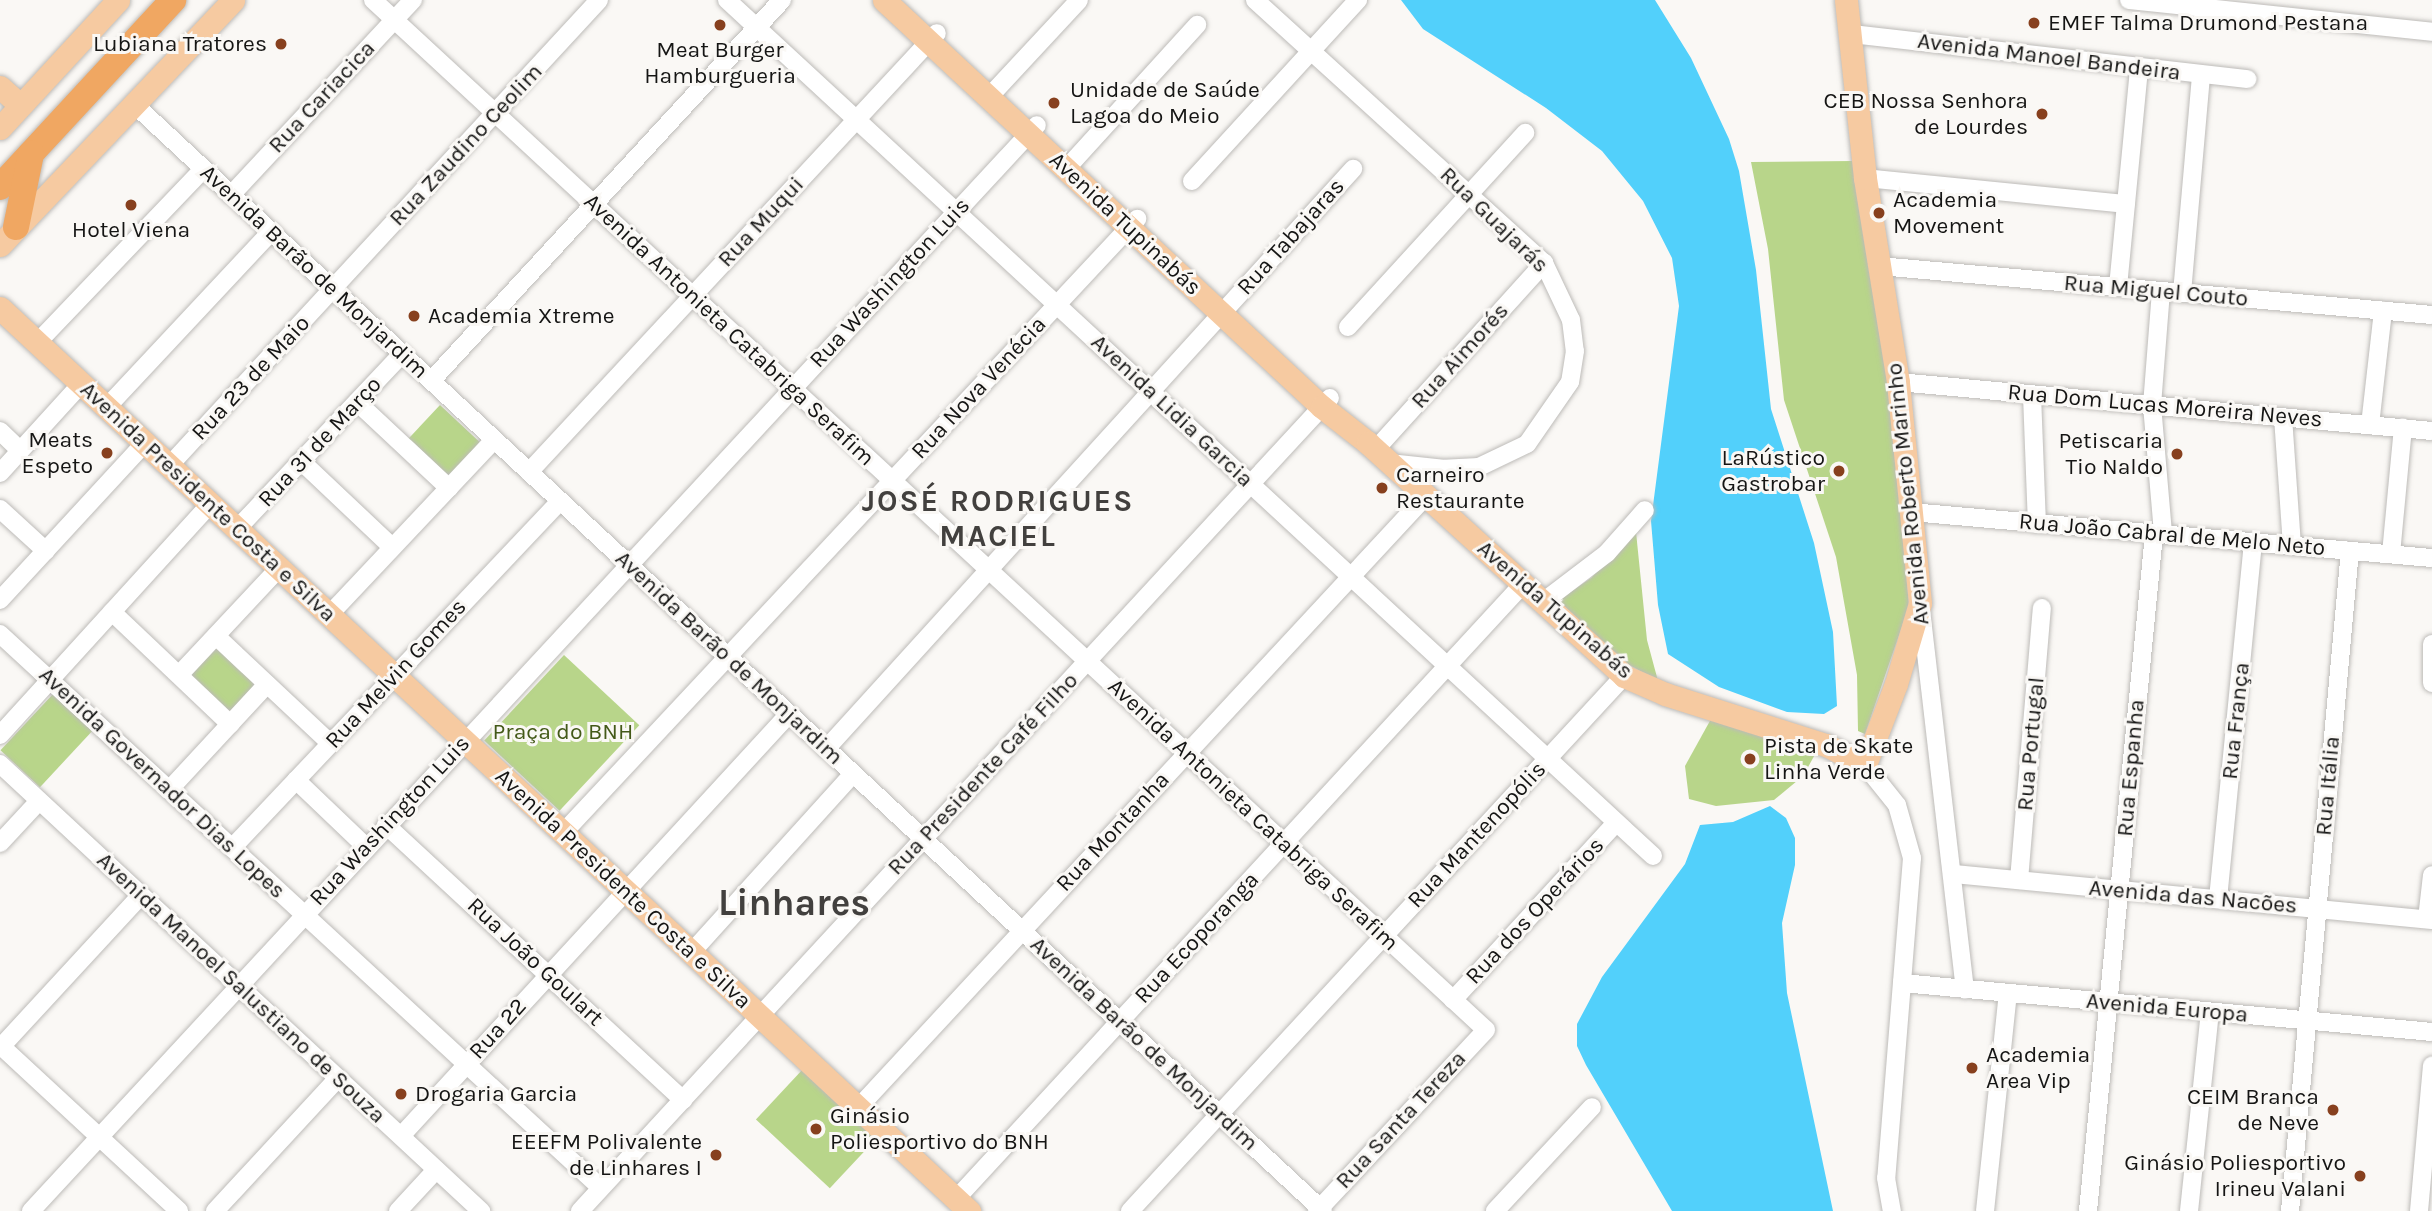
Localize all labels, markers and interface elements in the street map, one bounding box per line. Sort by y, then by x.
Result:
place label: EMEF Talma Drumond Pestana [2048,9,2368,37]
marker: EMEF Talma Drumond Pestana [2026,15,2042,31]
marker: Meat Burger Hamburgueria [712,17,728,33]
street label: Avenida Manoel Bandeira [1916,27,2182,87]
place label: Lubiana Tratores [93,30,267,58]
street label: Rua Cariacica [263,35,381,159]
marker: Lubiana Tratores [273,36,289,52]
place label: Meat Burger Hamburgueria [644,36,796,90]
street label: Rua Zaudino Ceolim [384,58,548,232]
place label: Unidade de Saúde Lagoa do Meio [1070,76,1260,130]
place label: CEB Nossa Senhora de Lourdes [1824,87,2028,141]
marker: Unidade de Saúde Lagoa do Meio [1044,93,1064,113]
marker: CEB Nossa Senhora de Lourdes [2034,106,2050,122]
street label: Avenida Tupinabás [1043,147,1207,301]
street label: Avenida Barão de Monjardim [194,159,434,385]
street label: Rua Guajarás [1434,161,1554,279]
street label: Rua Muqui [712,171,810,273]
street label: Rua Tabajaras [1231,173,1351,301]
place label: Academia Movement [1893,186,2004,240]
street label: Avenida Antonieta Catabriga Serafim [578,188,880,472]
street label: Rua Washington Luis [804,192,976,374]
marker: Hotel Viena [123,197,139,213]
marker: Academia Movement [1871,205,1887,221]
place label: Hotel Viena [72,216,190,244]
street label: Rua Miguel Couto [2063,269,2249,313]
street label: Rua Aimorés [1405,298,1515,414]
place label: Academia Xtreme [428,302,615,330]
marker: Academia Xtreme [406,308,422,324]
street label: Rua 23 de Maio [186,310,316,446]
street label: Rua Nova Venécia [906,311,1052,465]
street label: Avenida Lidia Garcia [1085,329,1259,493]
street label: Avenida Roberto Marinho [1881,362,1935,626]
street label: Rua 31 de Março [252,371,388,513]
street label: Avenida Presidente Costa e Silva [74,376,342,628]
street label: Rua Dom Lucas Moreira Neves [2006,378,2324,434]
place label: Meats Espeto [22,426,93,480]
place label: Petiscaria Tio Naldo [2059,427,2163,481]
place label: LaRústico Gastrobar [1721,444,1825,498]
marker: Meats Espeto [99,445,115,461]
marker: Petiscaria Tio Naldo [2169,446,2185,462]
place label: Carneiro Restaurante [1396,461,1525,515]
marker: LaRústico Gastrobar [1831,463,1847,479]
marker: Carneiro Restaurante [1374,480,1390,496]
district label: JOSÉ RODRIGUES MACIEL [863,483,1133,554]
street label: Rua João Cabral de Melo Neto [2018,508,2326,562]
street label: Avenida Tupinabás [1471,535,1639,685]
street label: Avenida Barão de Monjardim [609,545,849,771]
street label: Rua Melvin Gomes [320,593,472,755]
street label: Avenida Governador Dias Lopes [33,661,291,905]
street label: Rua França [2216,661,2256,781]
street label: Rua Presidente Café Filho [882,667,1084,881]
street label: Avenida Antonieta Catabriga Serafim [1102,673,1404,957]
street label: Rua Portugal [2011,676,2051,812]
street label: Rua Espanha [2111,698,2151,838]
park label: Praça do BNH [493,718,633,746]
street label: Rua Washington Luis [304,730,476,912]
place label: Pista de Skate Linha Verde [1764,732,1913,786]
street label: Rua Itália [2310,735,2346,837]
marker: Pista de Skate Linha Verde [1742,751,1758,767]
street label: Rua Mantenopólis [1402,756,1552,914]
street label: Avenida Presidente Costa e Silva [489,763,757,1015]
street label: Rua Montanha [1050,766,1176,898]
street label: Rua dos Operários [1460,832,1610,990]
street label: Avenida Manoel Salustiano de Souza [91,847,391,1129]
street label: Rua Ecoporanga [1129,866,1265,1010]
street label: Avenida das Nacões [2088,874,2298,920]
district label: Linhares [718,881,870,925]
street label: Rua João Goulart [461,892,609,1032]
street label: Avenida Barão de Monjardim [1024,931,1264,1157]
street label: Avenida Europa [2085,987,2249,1029]
street label: Rua 22 [463,993,533,1065]
place label: Academia Area Vip [1986,1041,2090,1095]
street label: Rua Santa Tereza [1330,1045,1472,1195]
marker: Academia Area Vip [1964,1060,1980,1076]
place label: Drogaria Garcia [415,1080,577,1108]
place label: CEIM Branca de Neve [2187,1083,2319,1137]
marker: Drogaria Garcia [393,1086,409,1102]
place label: Ginásio Poliesportivo do BNH [830,1102,1049,1156]
marker: CEIM Branca de Neve [2325,1102,2341,1118]
marker: Ginásio Poliesportivo do BNH [808,1121,824,1137]
place label: EEEFM Polivalente de Linhares I [511,1128,702,1182]
marker: EEEFM Polivalente de Linhares I [708,1147,724,1163]
place label: Ginásio Poliesportivo Irineu Valani [2124,1149,2346,1203]
marker: Ginásio Poliesportivo Irineu Valani [2352,1168,2368,1184]

